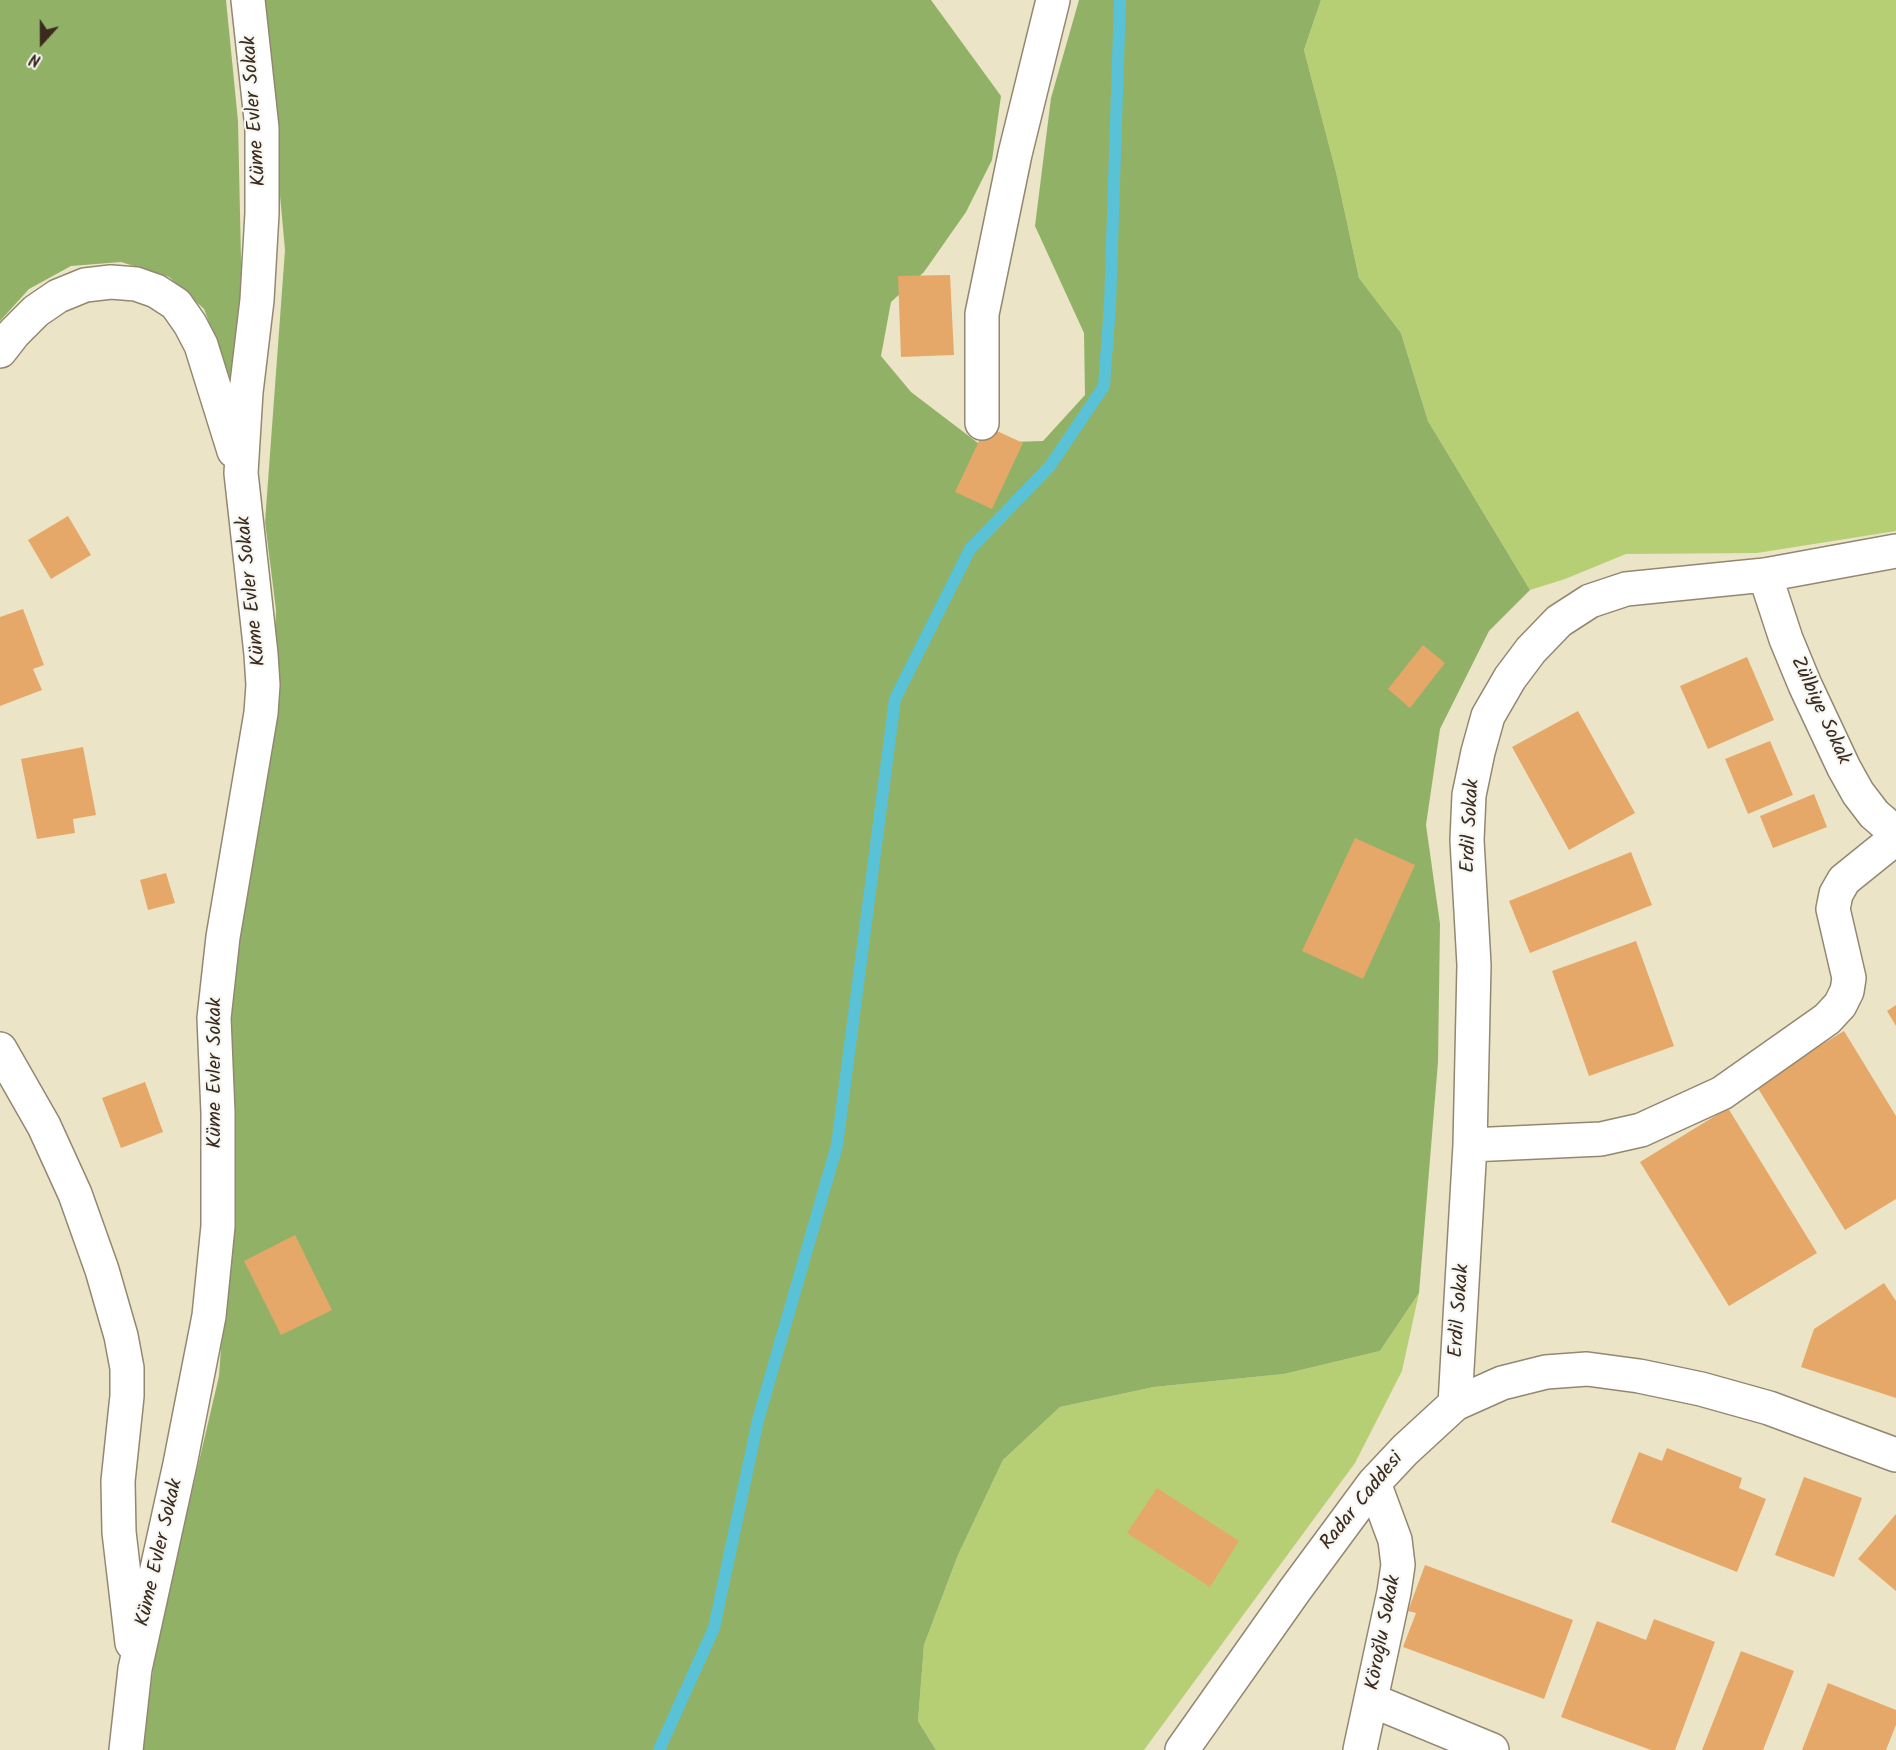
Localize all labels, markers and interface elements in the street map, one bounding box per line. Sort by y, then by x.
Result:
north arrow [12,12,72,72]
street label: Küme Evler Sokak [239,35,273,187]
text: N [26,46,45,73]
street label: Küme Evler Sokak [233,515,273,667]
street label: Zülbiye Sokak [1784,653,1854,769]
street label: Erdil Sokak [1458,779,1486,873]
street label: Küme Evler Sokak [205,998,229,1148]
street label: Erdil Sokak [1446,1263,1476,1359]
street label: Radar Caddesi [1316,1448,1410,1556]
street label: Küme Evler Sokak [132,1477,190,1629]
street label: Köroğlu Sokak [1362,1574,1408,1692]

